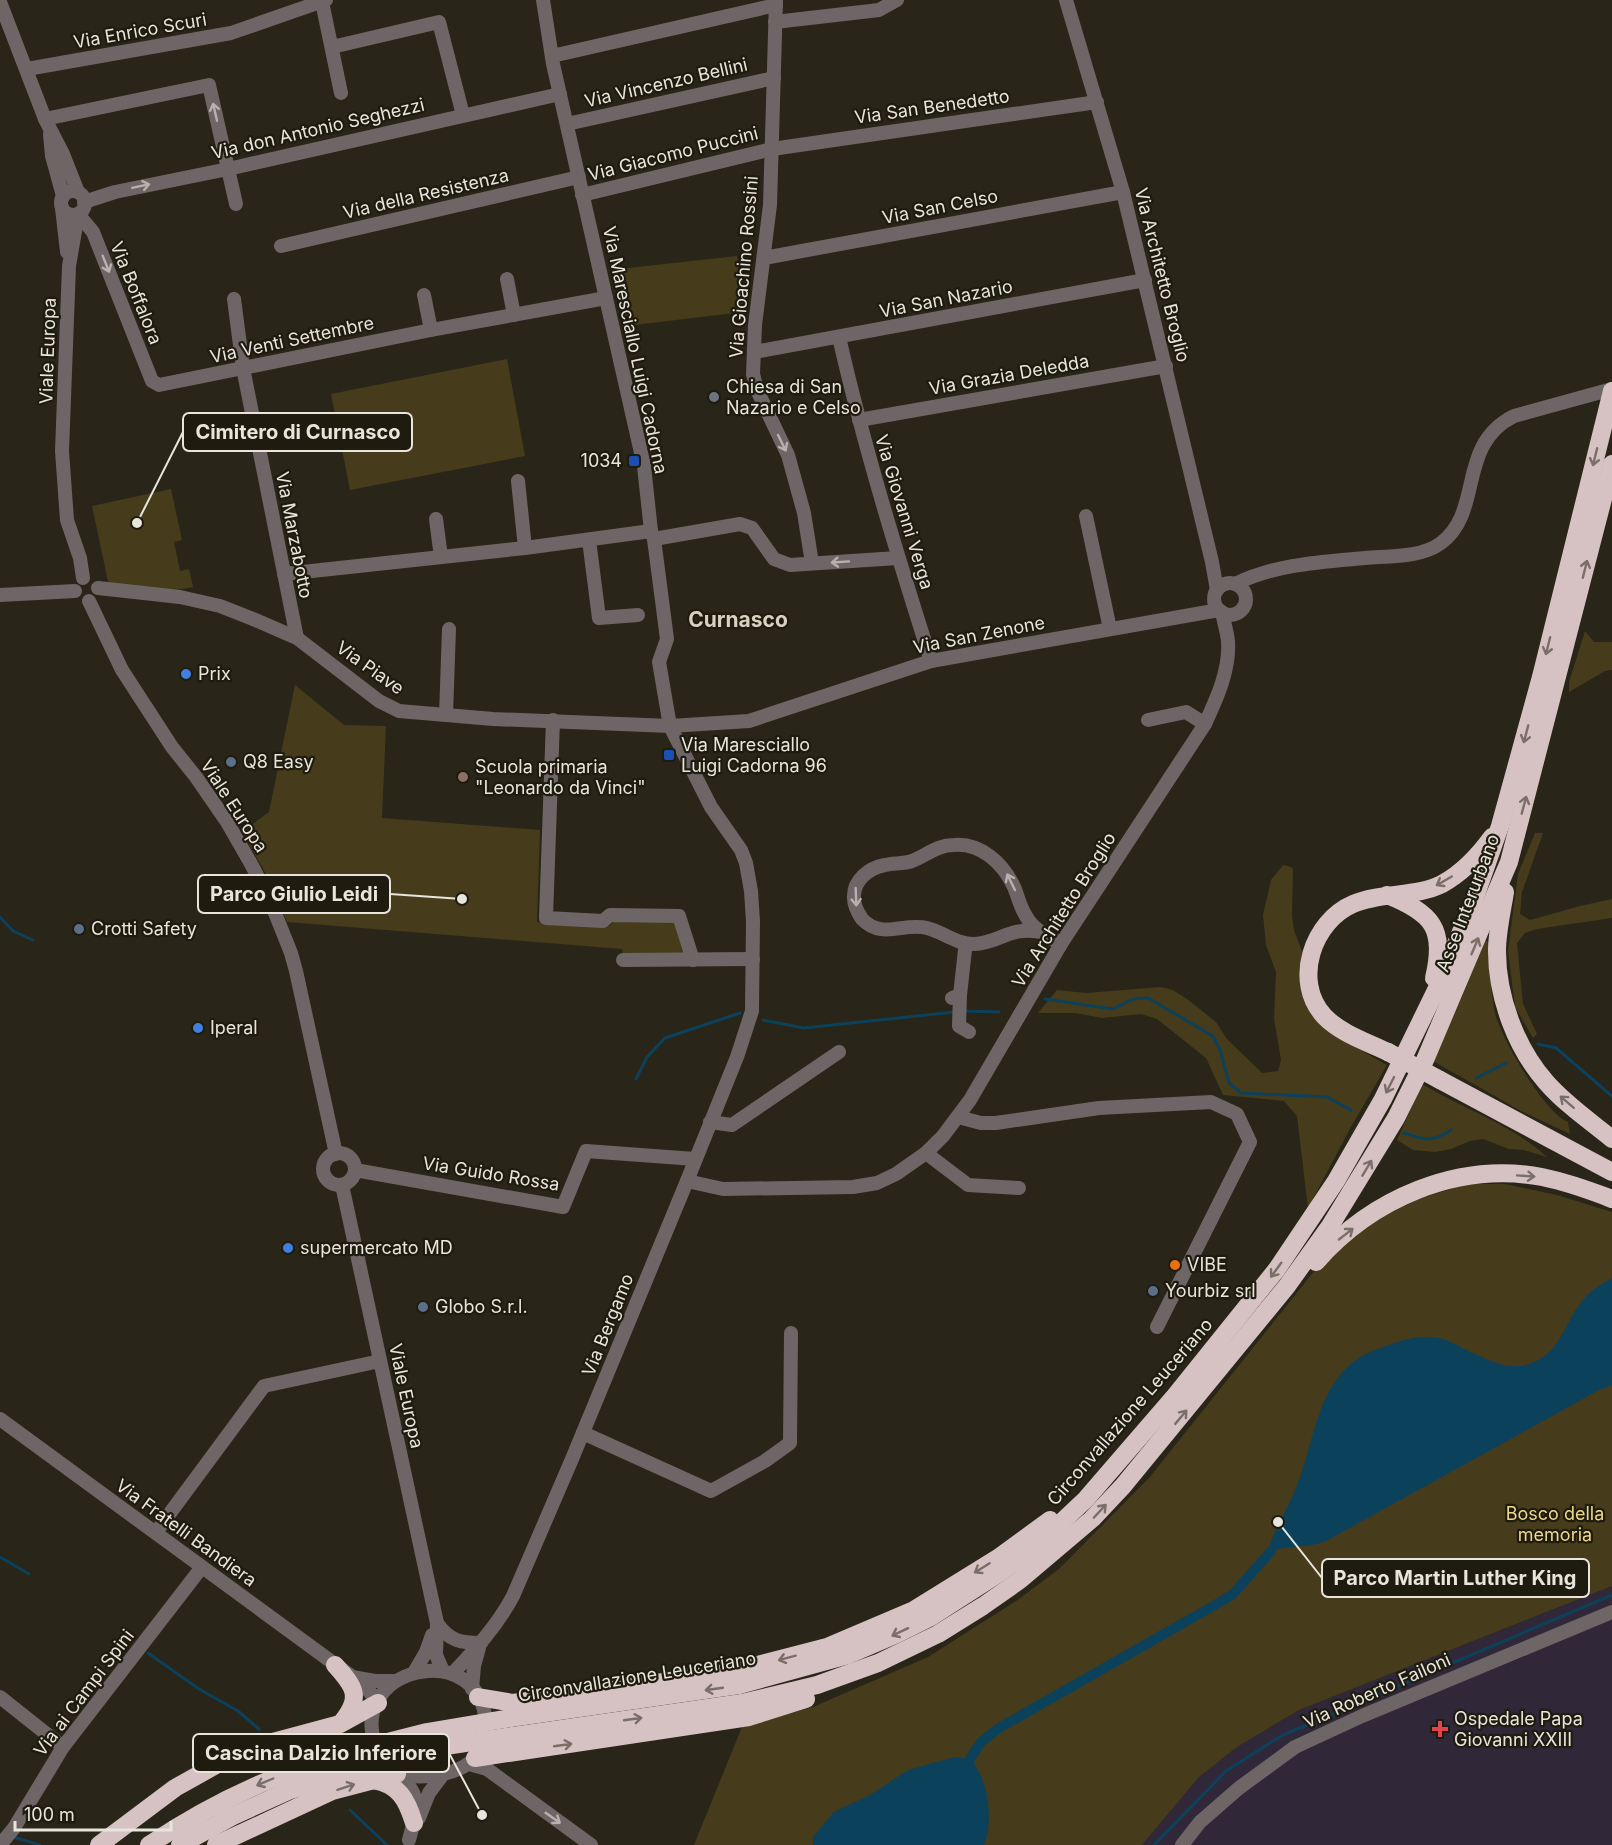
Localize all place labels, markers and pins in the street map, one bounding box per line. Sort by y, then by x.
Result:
place label: Chiesa di San Nazario e Celso [726,376,861,418]
marker: Chiesa di San Nazario e Celso [707,390,721,404]
callout: Cimitero di Curnasco [183,413,412,451]
place label: 1034 [581,450,622,471]
marker: 1034 [627,454,641,468]
place label: Prix [198,663,231,684]
marker: Prix [179,667,193,681]
place label: Via Maresciallo Luigi Cadorna 96 [681,734,827,776]
marker: Via Maresciallo Luigi Cadorna 96 [662,748,676,762]
place label: Q8 Easy [243,751,314,772]
marker: Q8 Easy [224,755,238,769]
place label: Scuola primaria "Leonardo da Vinci" [475,756,646,798]
marker: Scuola primaria "Leonardo da Vinci" [456,770,470,784]
callout: Parco Giulio Leidi [198,875,390,913]
place label: Crotti Safety [91,918,197,939]
marker: Crotti Safety [72,922,86,936]
place label: Iperal [210,1017,258,1038]
marker: Iperal [191,1021,205,1035]
place label: supermercato MD [300,1237,453,1258]
marker: supermercato MD [281,1241,295,1255]
place label: VIBE [1187,1254,1227,1275]
marker: VIBE [1168,1258,1182,1272]
place label: Yourbiz srl [1165,1280,1256,1301]
marker: Yourbiz srl [1146,1284,1160,1298]
place label: Globo S.r.l. [435,1296,528,1317]
marker: Globo S.r.l. [416,1300,430,1314]
callout: Parco Martin Luther King [1322,1559,1589,1597]
place label: Ospedale Papa Giovanni XXIII [1454,1708,1583,1750]
marker: Ospedale Papa Giovanni XXIII [1431,1720,1449,1738]
callout: Cascina Dalzio Inferiore [193,1734,449,1772]

